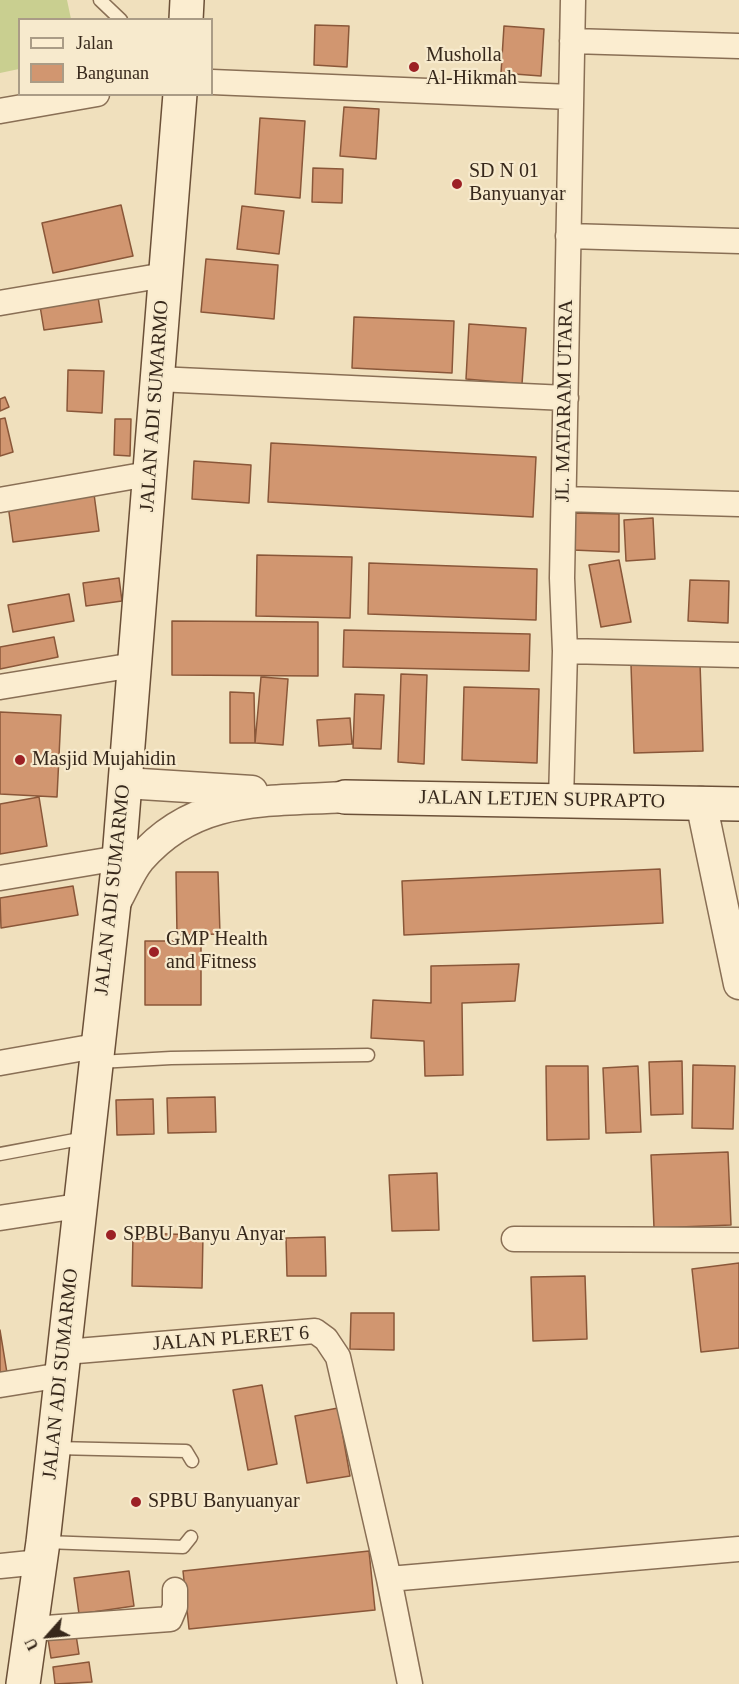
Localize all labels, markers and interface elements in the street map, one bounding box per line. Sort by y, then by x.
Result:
legend [18,18,213,96]
text: Jalan [76,33,113,53]
place label: Musholla Al-Hikmah [426,44,517,91]
marker: Musholla Al-Hikmah [407,60,421,74]
text: Bangunan [76,63,149,83]
place label: SD N 01 Banyuanyar [469,160,566,207]
marker: SD N 01 Banyuanyar [450,177,464,191]
street label: JALAN ADI SUMARMO [136,299,174,513]
street label: JL. MATARAM UTARA [551,299,579,503]
place label: Masjid Mujahidin [32,748,176,772]
marker: Masjid Mujahidin [13,753,27,767]
street label: JALAN ADI SUMARMO [90,783,136,997]
street label: JALAN LETJEN SUPRAPTO [419,786,665,814]
place label: GMP Health and Fitness [166,928,268,975]
marker: GMP Health and Fitness [147,945,161,959]
place label: SPBU Banyu Anyar [123,1223,285,1247]
marker: SPBU Banyu Anyar [104,1228,118,1242]
street label: JALAN ADI SUMARMO [38,1267,84,1481]
street label: JALAN PLERET 6 [152,1322,310,1356]
place label: SPBU Banyuanyar [148,1490,300,1514]
marker: SPBU Banyuanyar [129,1495,143,1509]
north arrow [18,1606,78,1666]
text: U [21,1635,42,1653]

